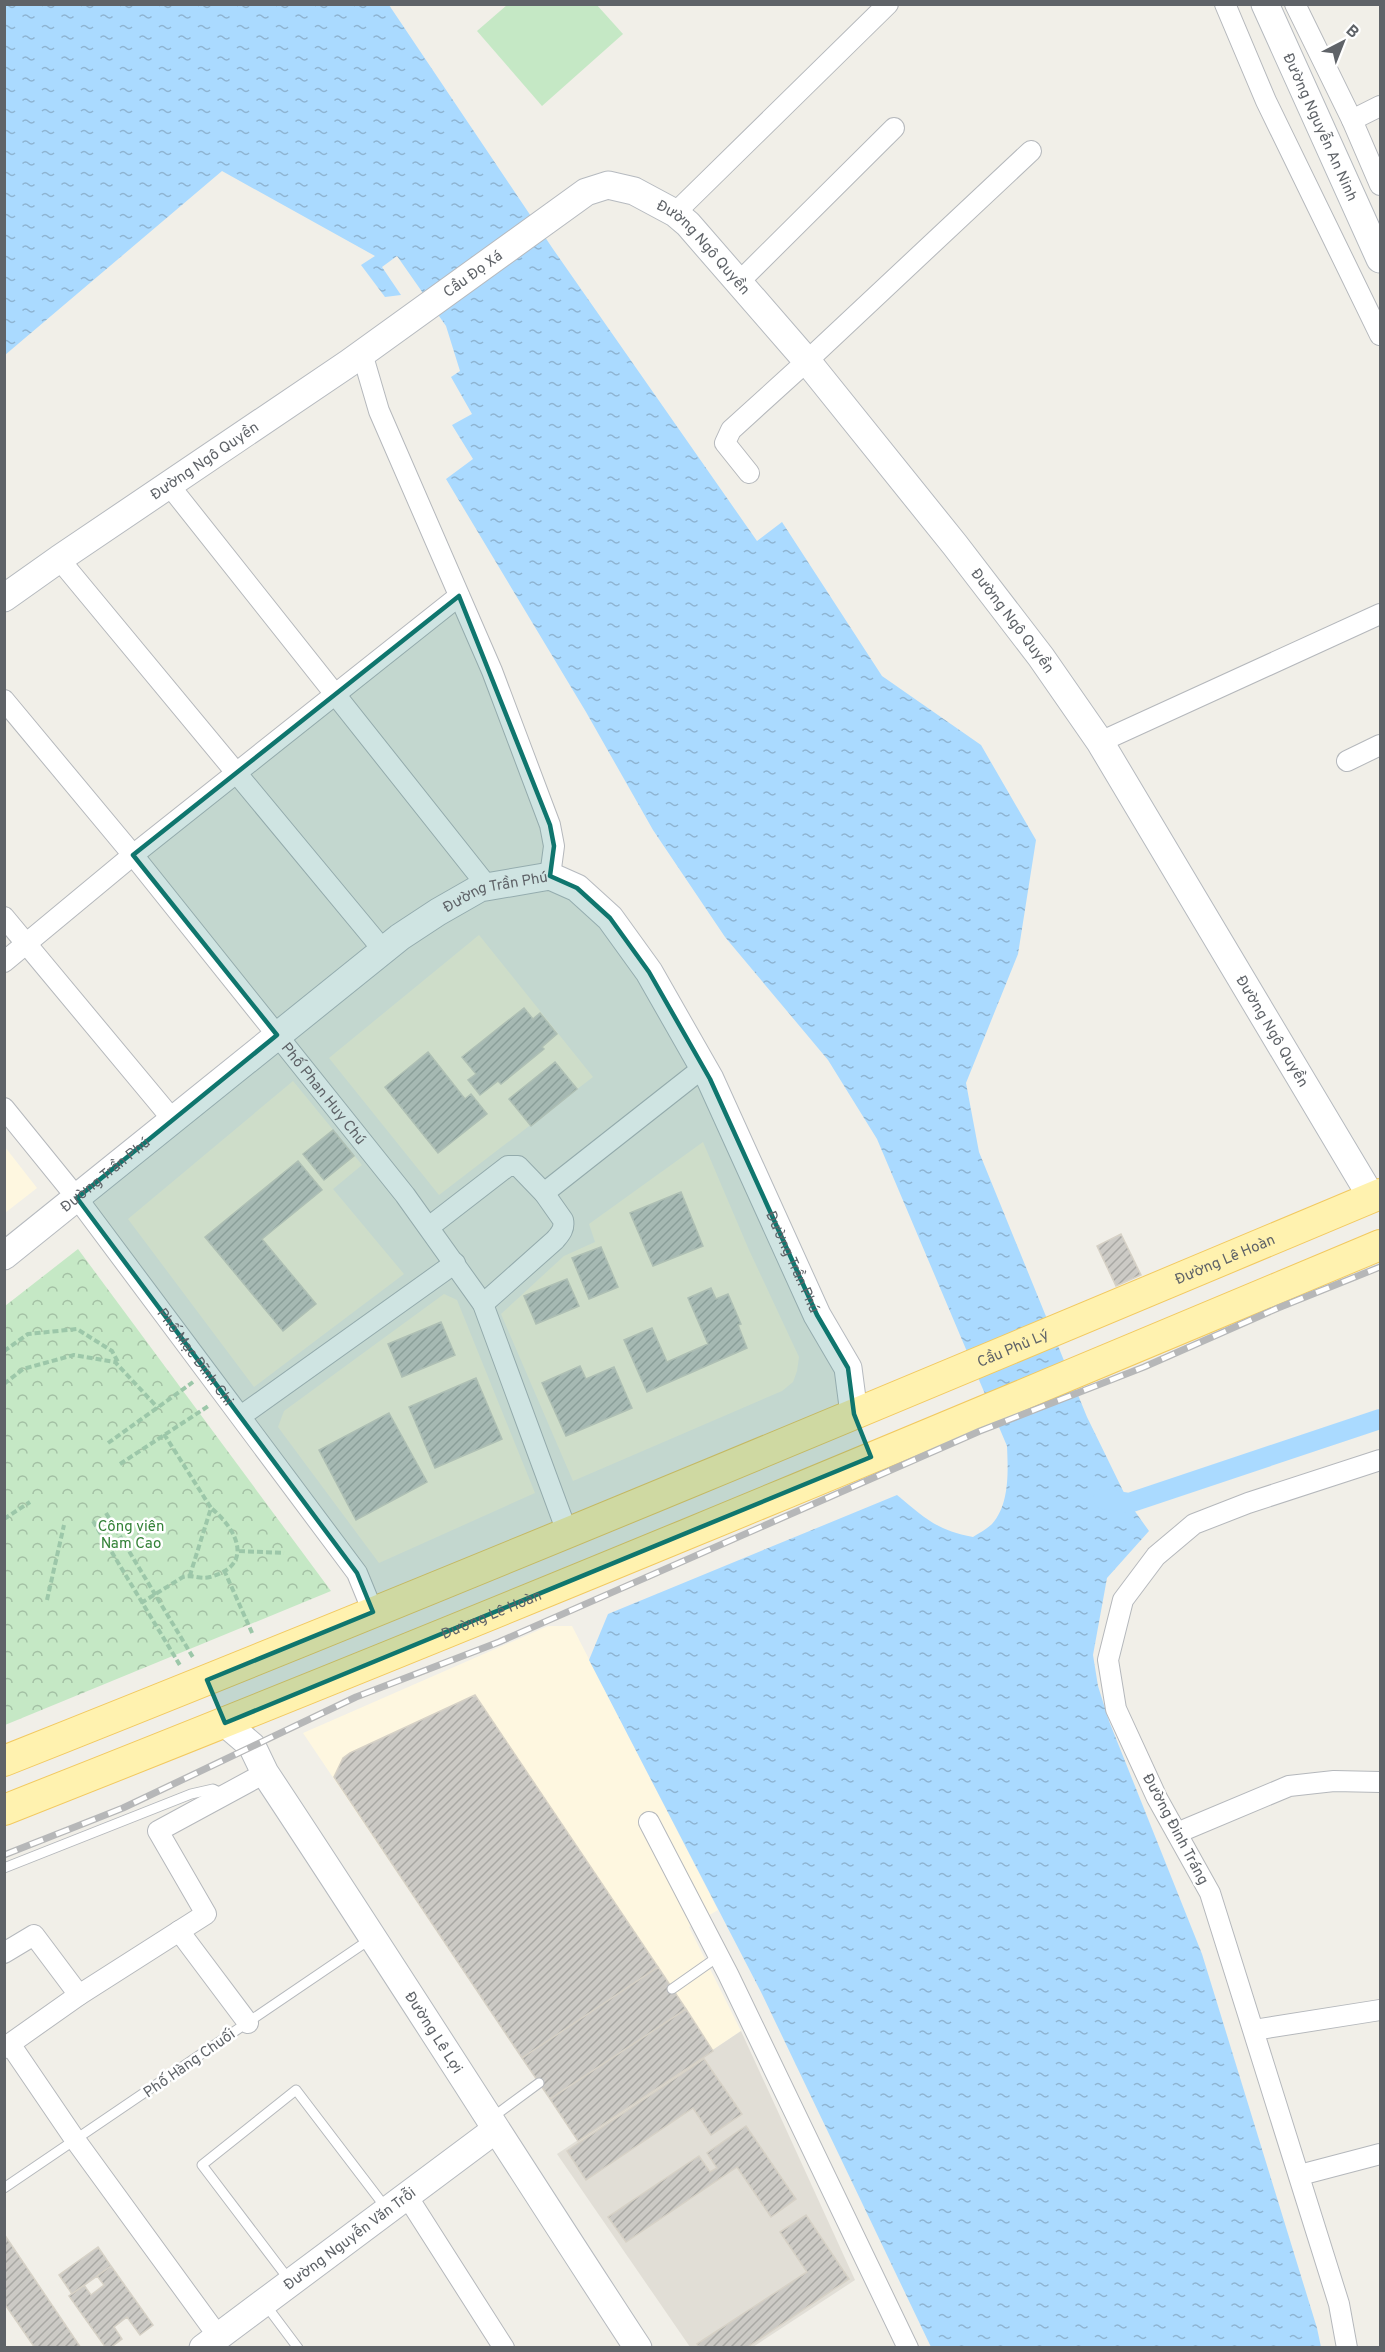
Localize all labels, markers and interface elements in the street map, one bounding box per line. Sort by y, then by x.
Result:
north arrow [1313,12,1373,72]
text: B [1341,21,1362,43]
street label: Đường Nguyễn An Ninh [1278,51,1361,205]
street label: Đường Ngô Quyền [653,197,753,299]
street label: Cầu Đọ Xá [440,247,507,303]
street label: Đường Ngô Quyền [147,419,263,505]
street label: Đường Ngô Quyền [966,565,1058,678]
street label: Đường Trần Phú [440,869,549,918]
street label: Đường Ngô Quyền [1231,973,1312,1091]
street label: Phố Phan Huy Chú [276,1039,369,1149]
street label: Đường Trần Phú [57,1134,155,1217]
street label: Đường Trần Phú [760,1208,823,1316]
street label: Đường Lê Hoàn [1173,1231,1278,1290]
street label: Phố Mạc Đĩnh Chi [152,1305,237,1410]
street label: Cầu Phủ Lý [975,1326,1052,1373]
park label: Công viên Nam Cao [98,1518,164,1554]
street label: Đường Lê Hoàn [439,1587,545,1645]
street label: Đường Đinh Tráng [1137,1771,1212,1889]
street label: Đường Lê Lợi [399,1989,466,2078]
street label: Phố Hàng Chuối [140,2025,239,2103]
street label: Đường Nguyễn Văn Trỗi [281,2184,421,2295]

